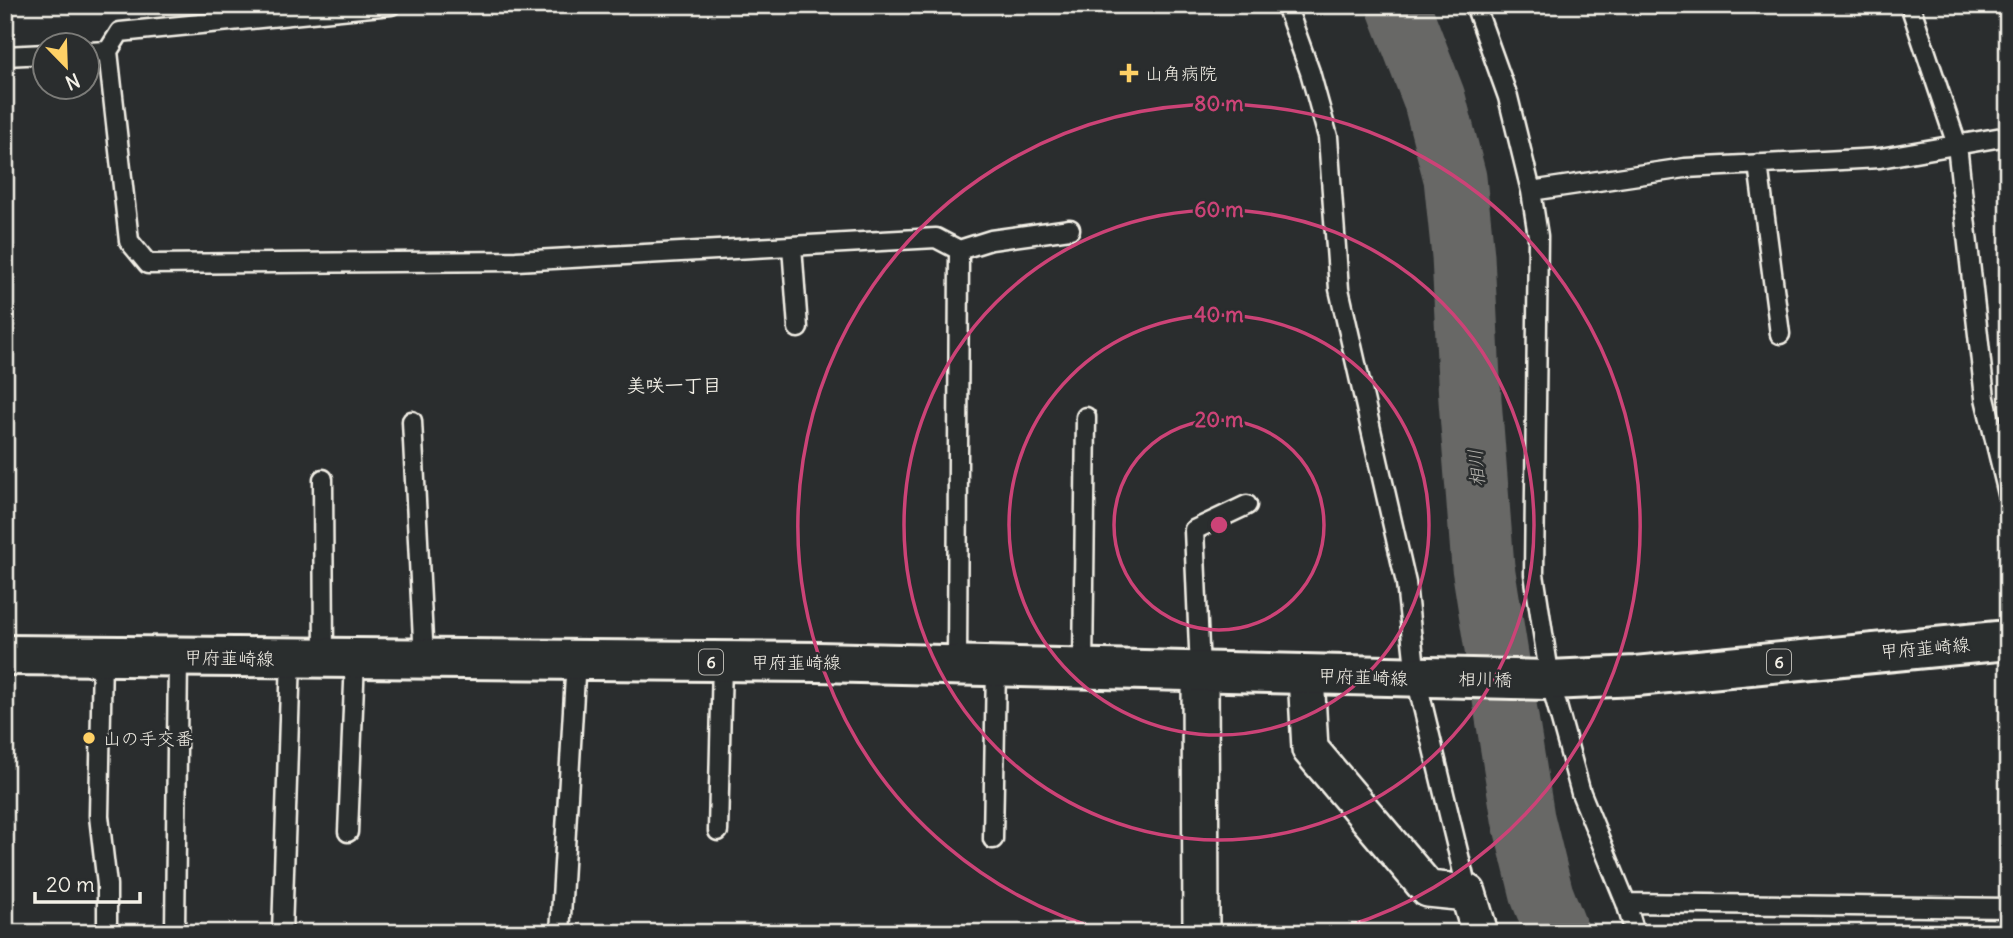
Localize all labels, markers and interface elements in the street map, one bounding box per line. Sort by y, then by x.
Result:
north arrow [32,32,102,102]
place label: 山角病院 [1145,62,1217,85]
marker: 山角病院 [1119,63,1139,83]
text: N [62,68,83,95]
text: 80 m [1194,90,1244,117]
text: 60 m [1194,196,1244,223]
text: 40 m [1194,301,1244,328]
district label: 美咲一丁目 [626,373,722,397]
text: 20 m [1195,406,1244,433]
water label: 相川 [1463,448,1489,488]
centre of rings [1207,513,1231,537]
street label: 甲府韮崎線 [1879,633,1971,663]
street label: 甲府韮崎線 [184,646,274,670]
road number: 6 [699,650,723,674]
road number: 6 [1767,650,1791,674]
street label: 甲府韮崎線 [751,651,841,674]
street label: 甲府韮崎線 [1318,664,1408,690]
street label: 相川橋 [1458,667,1512,691]
place label: 山の手交番 [103,727,193,750]
marker: 山の手交番 [81,730,97,746]
scale bar [35,861,140,905]
text: 20 m [46,871,95,898]

